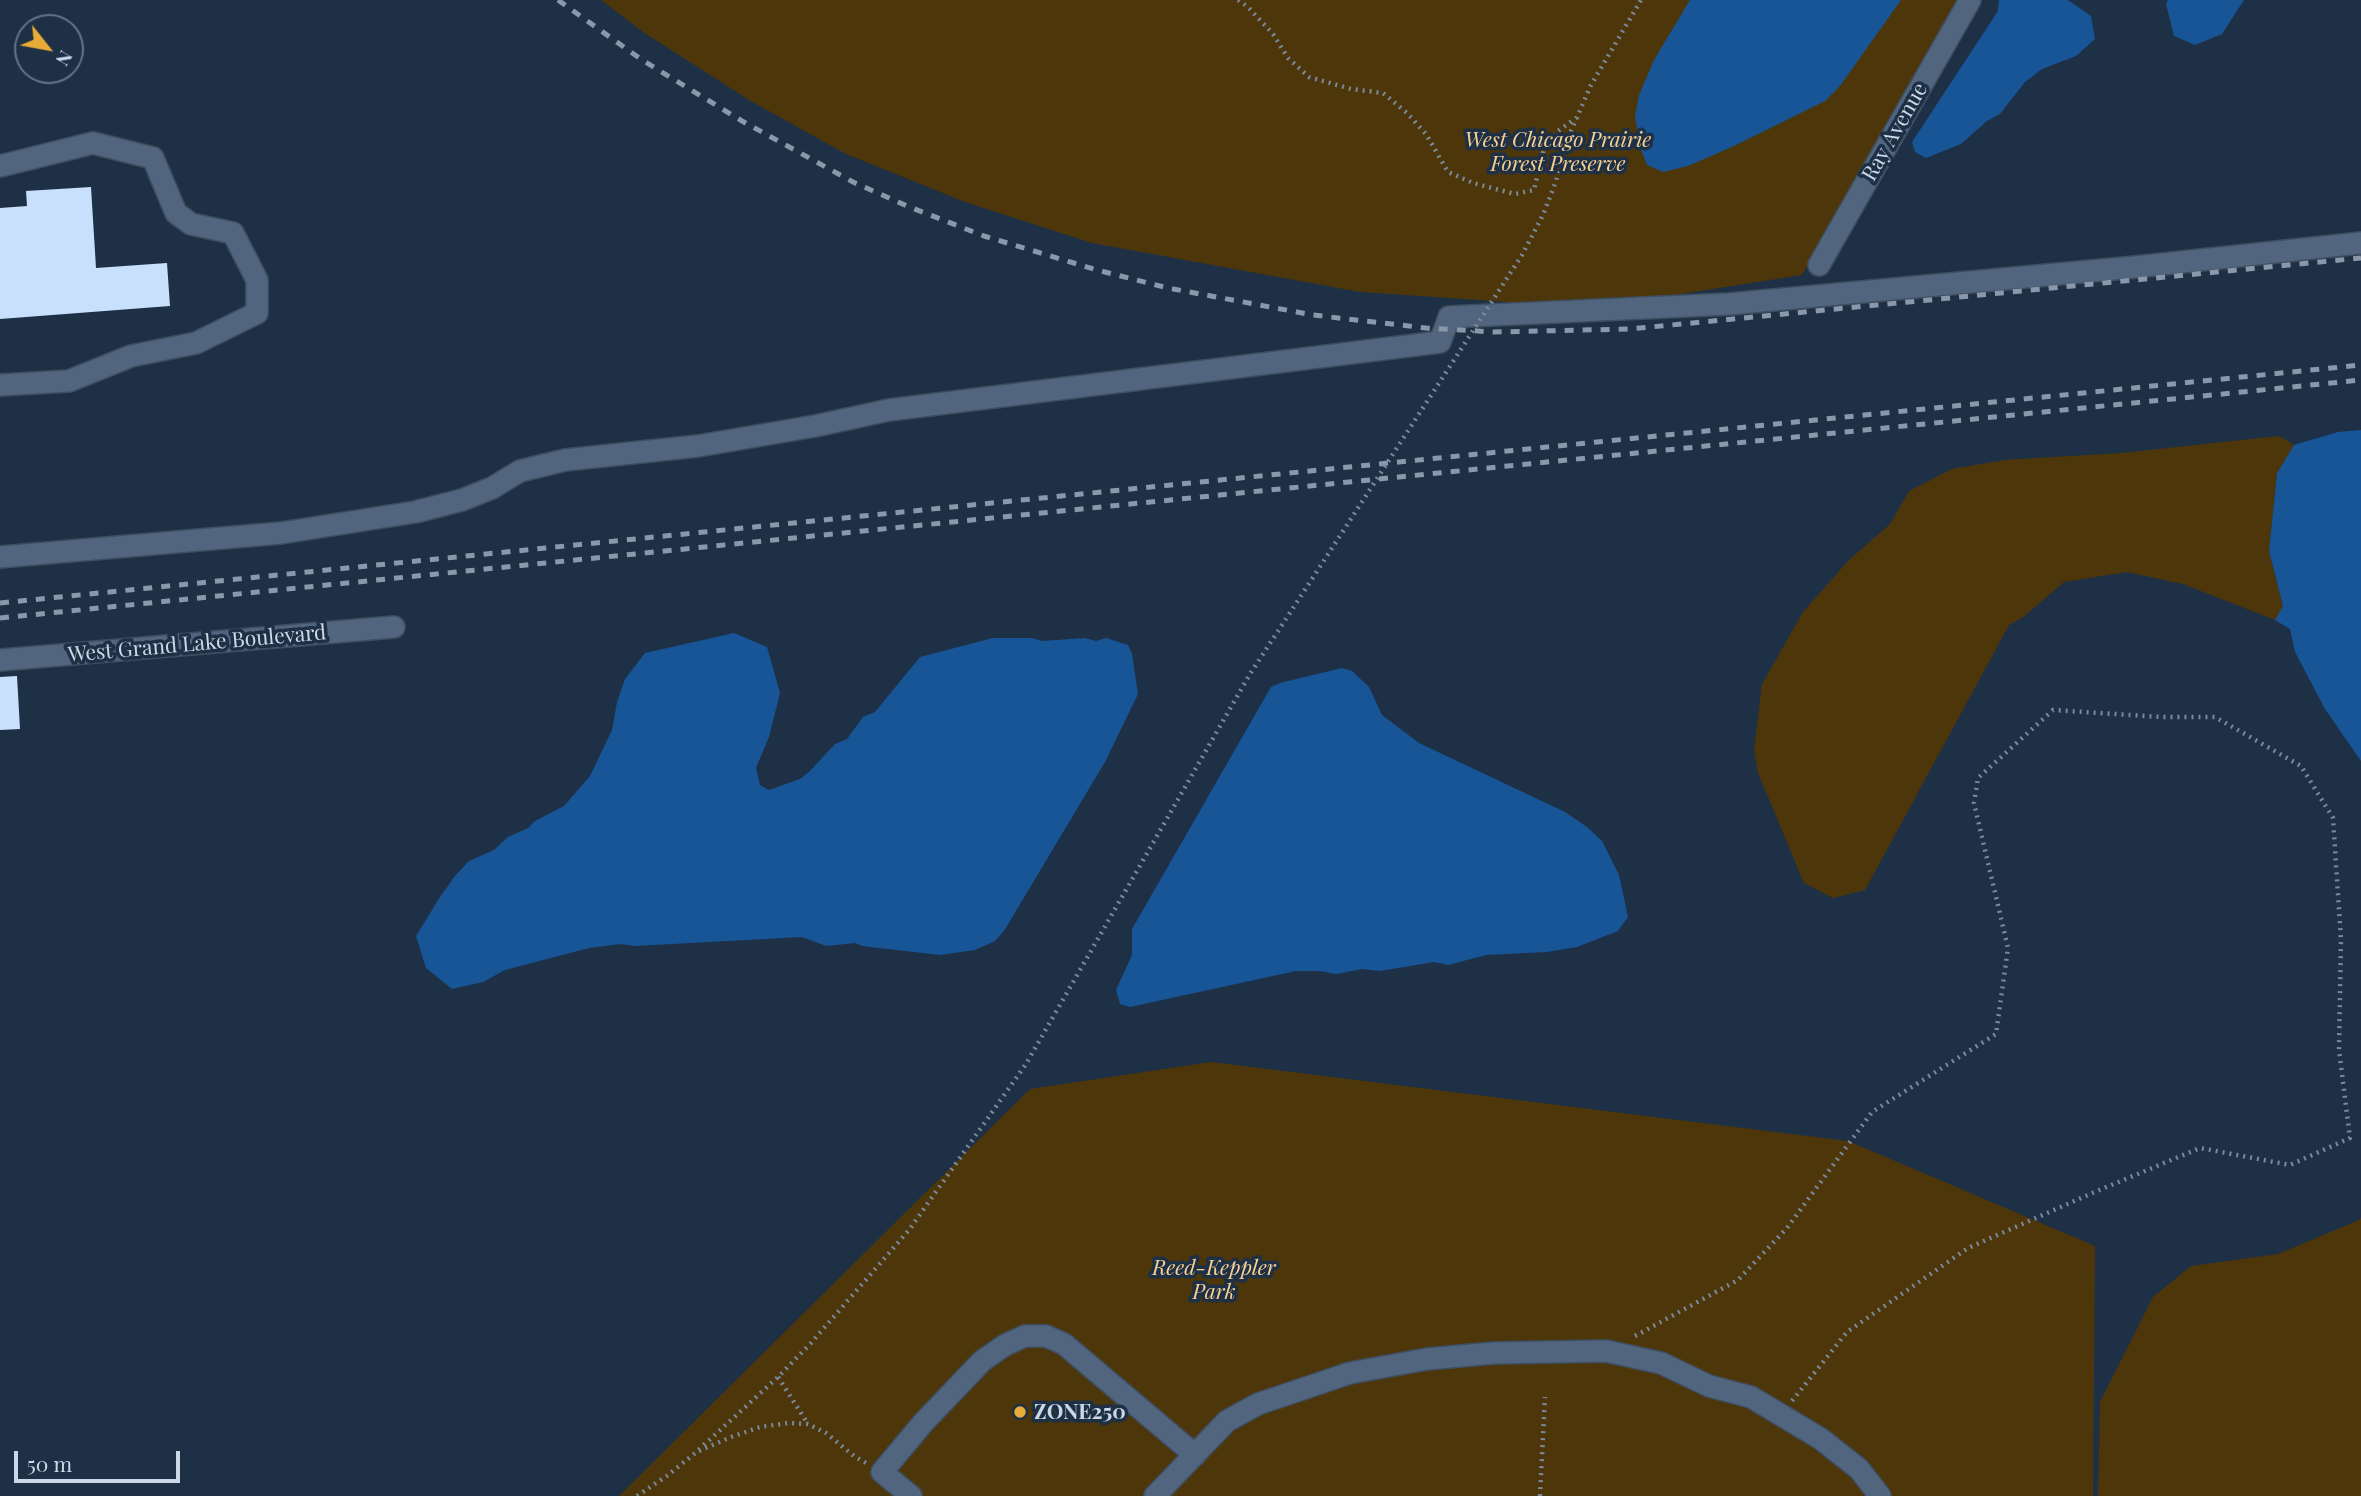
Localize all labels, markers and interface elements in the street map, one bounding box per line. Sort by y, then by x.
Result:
north arrow [14,14,84,84]
text: N [51,46,80,71]
street label: Ray Avenue [1857,78,1933,186]
park label: West Chicago Prairie Forest Preserve [1465,127,1651,177]
street label: West Grand Lake Boulevard [67,620,327,668]
park label: Reed-Keppler Park [1152,1255,1276,1305]
place label: ZONE250 [1034,1399,1126,1425]
marker: ZONE250 [1012,1404,1028,1420]
scale bar [18,1436,184,1480]
text: 50 m [27,1449,72,1477]

